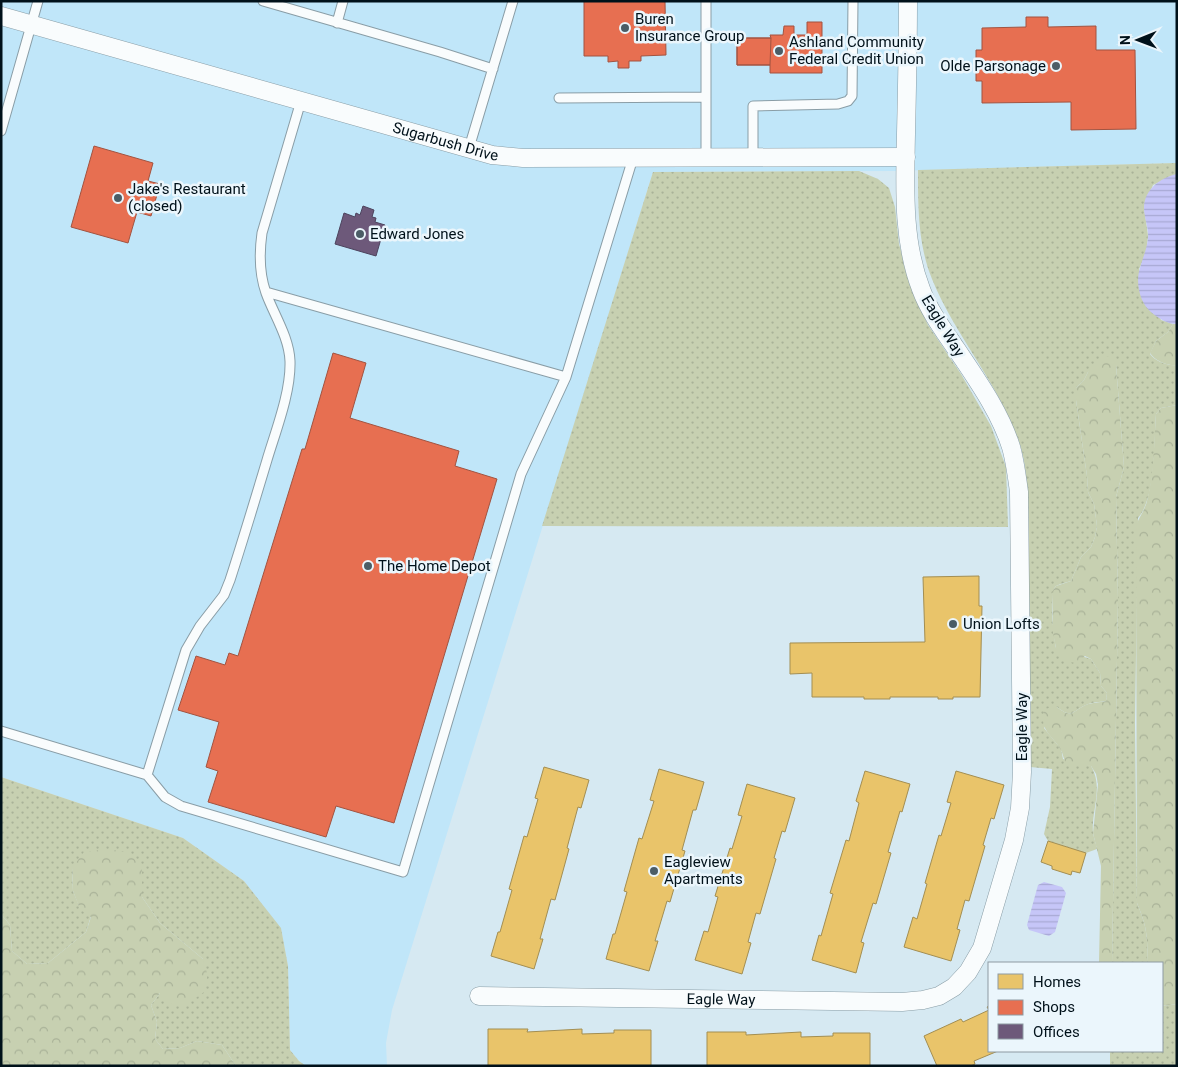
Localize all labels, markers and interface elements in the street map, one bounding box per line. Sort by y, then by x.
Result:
place label: Buren Insurance Group [635,10,745,45]
north arrow [1113,15,1163,65]
marker: Buren Insurance Group [619,22,631,34]
place label: Ashland Community Federal Credit Union [789,33,924,68]
text: N [1117,35,1133,45]
marker: Ashland Community Federal Credit Union [773,45,785,57]
place label: Olde Parsonage [940,57,1046,75]
marker: Olde Parsonage [1050,60,1062,72]
street label: Sugarbush Drive [391,118,499,165]
place label: Jake's Restaurant (closed) [128,180,246,215]
marker: Jake's Restaurant (closed) [112,192,124,204]
place label: Edward Jones [370,225,464,243]
marker: Edward Jones [354,228,366,240]
street label: Eagle Way [918,292,968,360]
place label: The Home Depot [378,557,491,575]
marker: The Home Depot [362,560,374,572]
place label: Union Lofts [963,615,1040,633]
marker: Union Lofts [947,618,959,630]
street label: Eagle Way [1013,693,1031,761]
place label: Eagleview Apartments [664,853,743,888]
marker: Eagleview Apartments [648,865,660,877]
legend [988,962,1163,1052]
text: Homes [1033,973,1081,991]
street label: Eagle Way [686,990,755,1009]
text: Shops [1033,998,1075,1016]
text: Offices [1033,1023,1080,1041]

